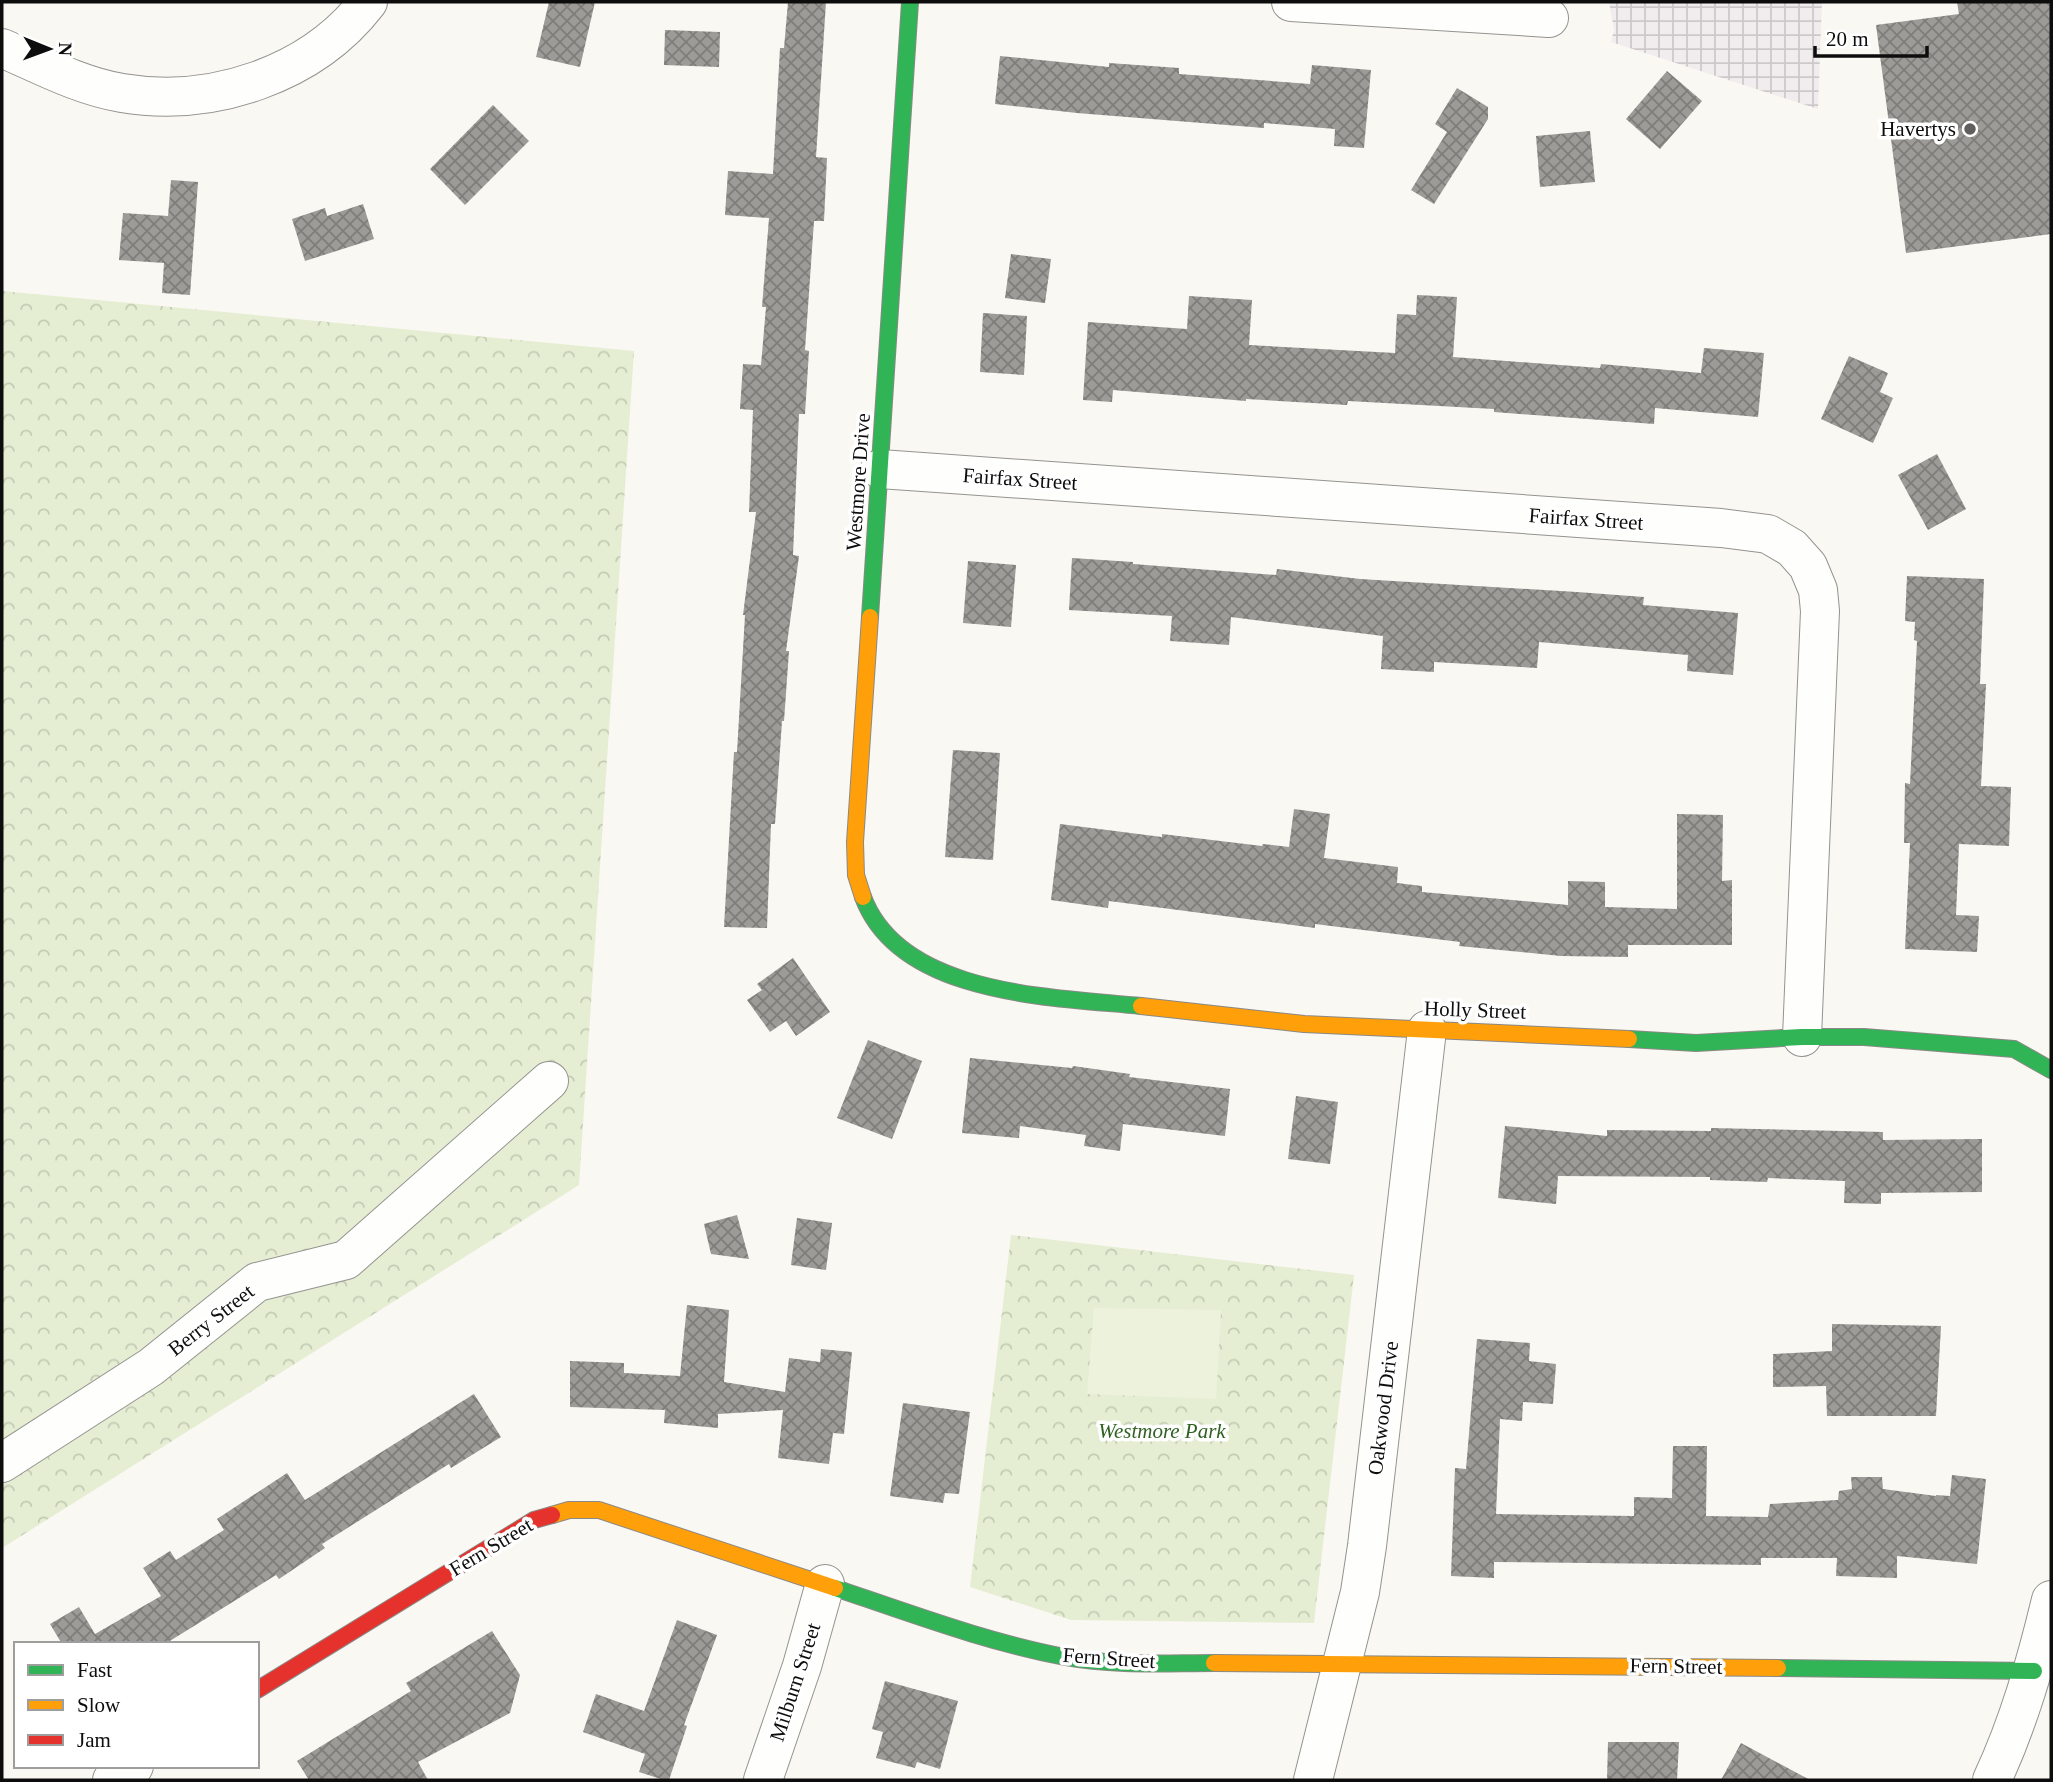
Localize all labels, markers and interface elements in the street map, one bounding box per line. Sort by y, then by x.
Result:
north arrow [14,14,84,84]
scale bar [1815,14,1927,58]
text: 20 m [1826,27,1869,51]
text: N [55,42,76,57]
place label: Havertys [1880,117,1956,141]
marker: Havertys [1962,121,1978,137]
street label: Westmore Drive [841,412,875,552]
street label: Fairfax Street [962,463,1078,495]
street label: Fairfax Street [1528,503,1644,535]
street label: Holly Street [1424,996,1527,1024]
street label: Berry Street [163,1279,259,1361]
street label: Oakwood Drive [1363,1340,1403,1476]
park label: Westmore Park [1098,1419,1226,1443]
street label: Fern Street [445,1513,537,1581]
street label: Milburn Street [765,1620,825,1744]
legend [14,1642,259,1768]
street label: Fern Street [1062,1643,1156,1673]
street label: Fern Street [1629,1653,1723,1679]
text: Fast [77,1658,112,1682]
text: Slow [77,1693,121,1717]
text: Jam [77,1728,111,1752]

